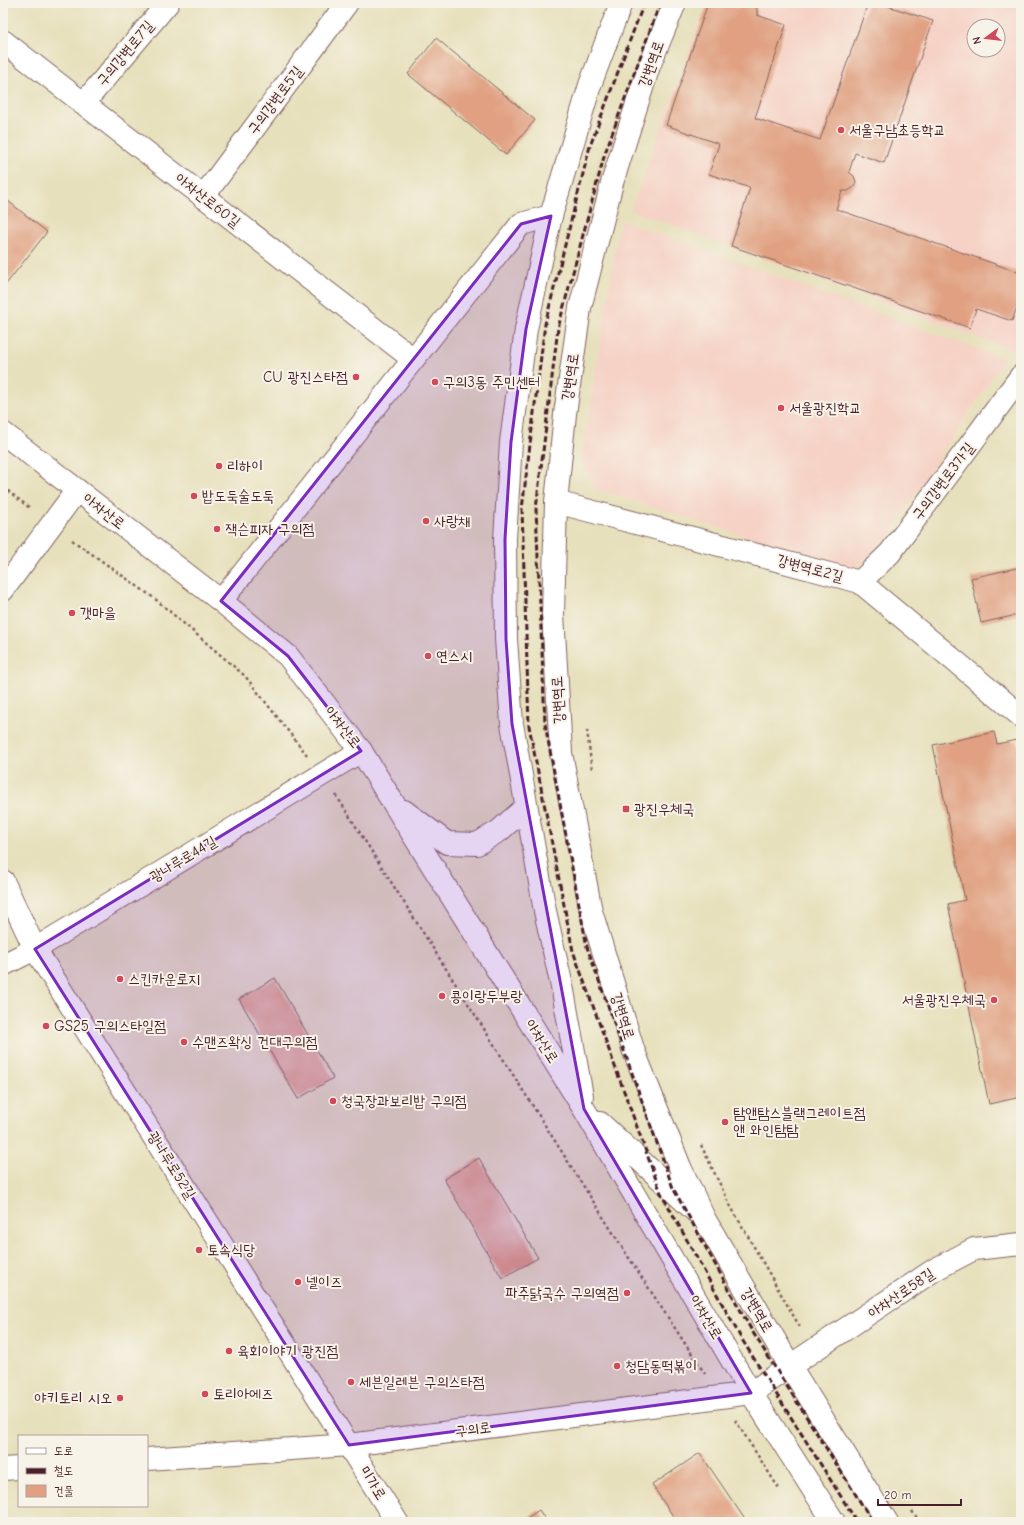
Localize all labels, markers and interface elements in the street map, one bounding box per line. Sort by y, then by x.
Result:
street label: 구의강변로7길 [93,17,157,89]
north arrow [966,18,1006,58]
text: N [970,35,984,46]
street label: 강변역로 [634,38,668,90]
street label: 구의강변로5길 [244,62,306,138]
place label: 서울구남초등학교 [849,121,946,139]
marker: 서울구남초등학교 [836,125,846,135]
street label: 아차산로60길 [172,169,244,231]
street label: 강변역로 [558,352,582,402]
place label: CU 광진스타점 [263,368,348,386]
marker: CU 광진스타점 [351,372,361,382]
place label: 구의3동 주민센터 [443,373,540,391]
marker: 구의3동 주민센터 [430,377,440,387]
place label: 서울광진학교 [789,399,861,417]
marker: 서울광진학교 [776,403,786,413]
street label: 구의강변로3가길 [908,439,978,523]
place label: 리하이 [227,457,263,475]
marker: 리하이 [214,461,224,471]
place label: 밥도둑술도둑 [202,487,274,505]
street label: 아차산로 [79,489,129,533]
marker: 밥도둑술도둑 [189,491,199,501]
place label: 사랑채 [434,512,470,530]
marker: 사랑채 [421,516,431,526]
place label: 잭슨피자 구의점 [225,520,315,538]
marker: 잭슨피자 구의점 [212,524,222,534]
street label: 강변역로2길 [775,550,845,586]
place label: 갯마을 [80,604,116,622]
marker: 갯마을 [67,608,77,618]
place label: 연스시 [436,647,472,665]
marker: 연스시 [423,651,433,661]
street label: 강변역로 [548,675,568,725]
street label: 아차산로 [321,702,365,752]
place label: 광진우체국 [634,800,694,818]
marker: 광진우체국 [621,804,631,814]
street label: 광나루로44길 [146,832,220,886]
place label: 스킨카운로지 [128,970,200,988]
marker: 스킨카운로지 [115,974,125,984]
place label: 콩이랑두부랑 [450,987,523,1005]
street label: 강변역로 [607,990,639,1042]
marker: 콩이랑두부랑 [437,991,447,1001]
place label: 서울광진우체국 [902,991,986,1009]
marker: 서울광진우체국 [989,995,999,1005]
street label: 아차산로 [522,1016,562,1066]
place label: GS25 구의스타일점 [54,1017,166,1035]
marker: GS25 구의스타일점 [41,1021,51,1031]
place label: 수맨즈왁싱 건대구의점 [192,1033,318,1051]
marker: 수맨즈왁싱 건대구의점 [179,1037,189,1047]
place label: 청국장과보리밥 구의점 [341,1092,467,1110]
marker: 청국장과보리밥 구의점 [328,1096,338,1106]
place label: 탐앤탐스블랙그레이트점 앤 와인탐탐 [733,1104,866,1139]
marker: 탐앤탐스블랙그레이트점 앤 와인탐탐 [720,1117,730,1127]
street label: 광나루로52길 [144,1128,200,1202]
place label: 토속식당 [207,1241,255,1259]
marker: 토속식당 [194,1245,204,1255]
street label: 아차산로58길 [864,1264,938,1322]
place label: 넬이즈 [306,1273,342,1291]
marker: 넬이즈 [293,1277,303,1287]
place label: 파주닭국수 구의역점 [505,1284,619,1302]
street label: 강변역로 [737,1285,777,1335]
marker: 파주닭국수 구의역점 [622,1288,632,1298]
street label: 아차산로 [686,1292,726,1342]
place label: 육회이야기 광진점 [237,1342,339,1360]
marker: 육회이야기 광진점 [224,1346,234,1356]
place label: 청담동떡볶이 [625,1357,697,1375]
marker: 청담동떡볶이 [612,1361,622,1371]
place label: 세븐일레븐 구의스타점 [359,1373,485,1391]
marker: 세븐일레븐 구의스타점 [346,1377,356,1387]
place label: 토리아에즈 [213,1385,273,1403]
place label: 야키토리 시오 [35,1389,112,1407]
marker: 토리아에즈 [200,1389,210,1399]
marker: 야키토리 시오 [115,1393,125,1403]
street label: 구의로 [454,1418,492,1440]
legend [18,1435,148,1507]
text: 도로 [54,1444,73,1458]
street label: 미가로 [356,1463,390,1503]
text: 철도 [54,1464,73,1478]
scale bar [878,1481,961,1507]
text: 건물 [54,1484,74,1498]
text: 20 m [884,1488,912,1502]

